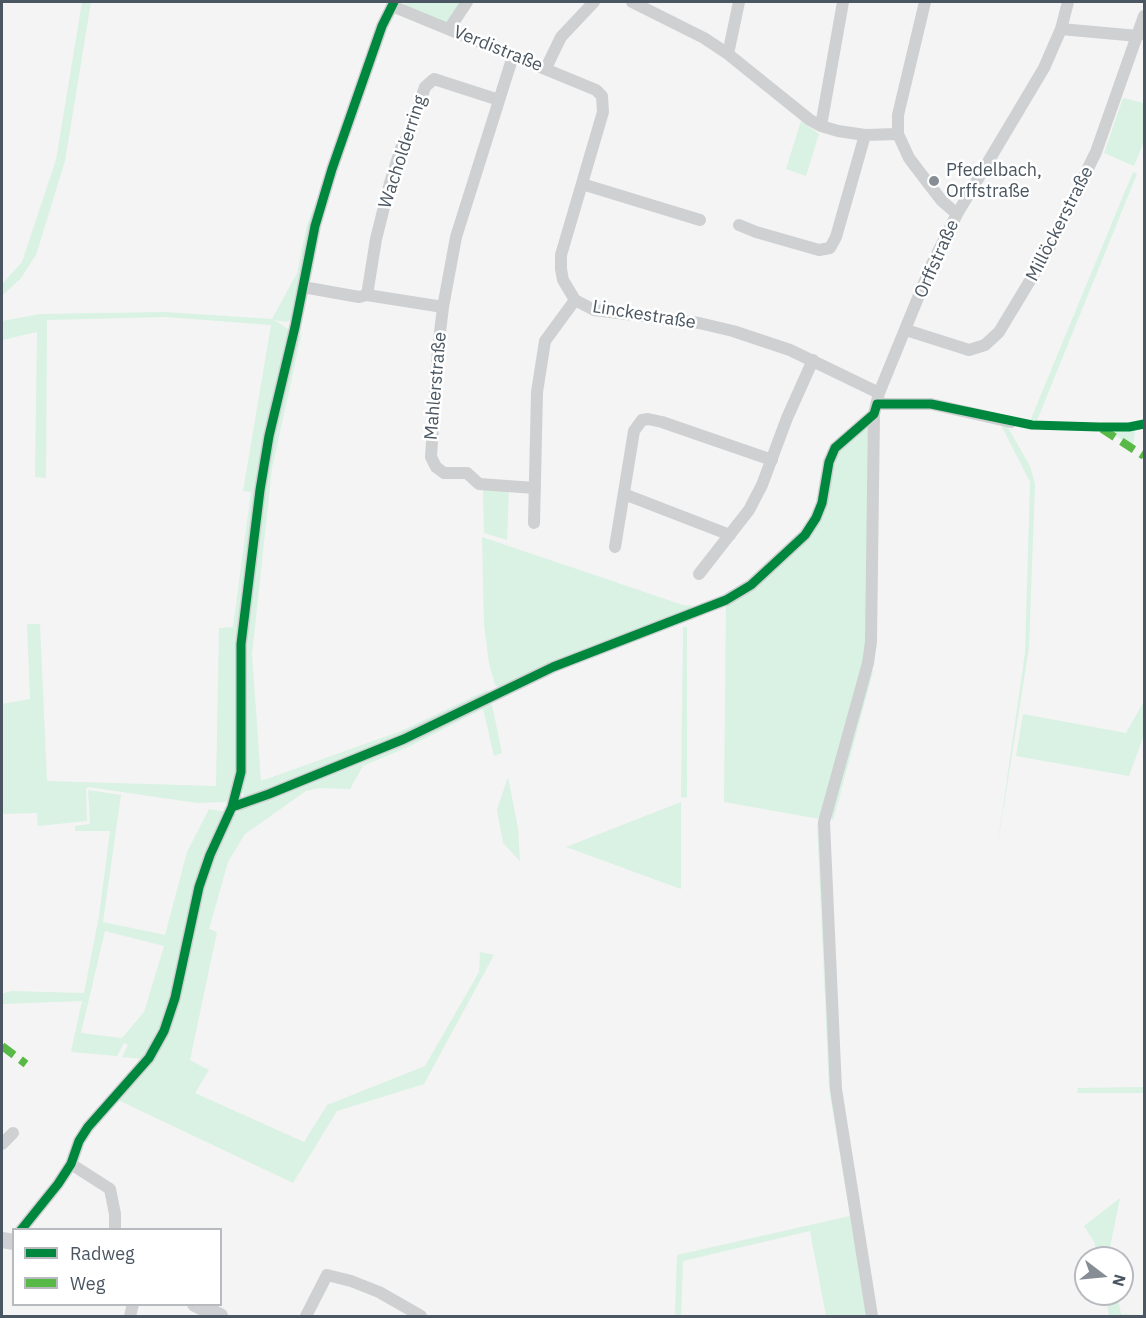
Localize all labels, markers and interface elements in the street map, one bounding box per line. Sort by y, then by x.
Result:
street label: Verdistraße [450,21,546,77]
street label: Wacholderring [375,93,431,211]
place label: Pfedelbach, Orffstraße [946,160,1042,202]
street label: Millöckerstraße [1022,163,1098,285]
marker: Pfedelbach, Orffstraße [927,174,941,188]
street label: Orffstraße [910,216,964,302]
street label: Linckestraße [591,296,697,334]
street label: Mahlerstraße [421,331,451,441]
legend [12,1228,222,1306]
text: Radweg [70,1242,135,1265]
north arrow [1074,1246,1134,1306]
text: Weg [70,1272,105,1295]
text: N [1108,1272,1131,1289]

